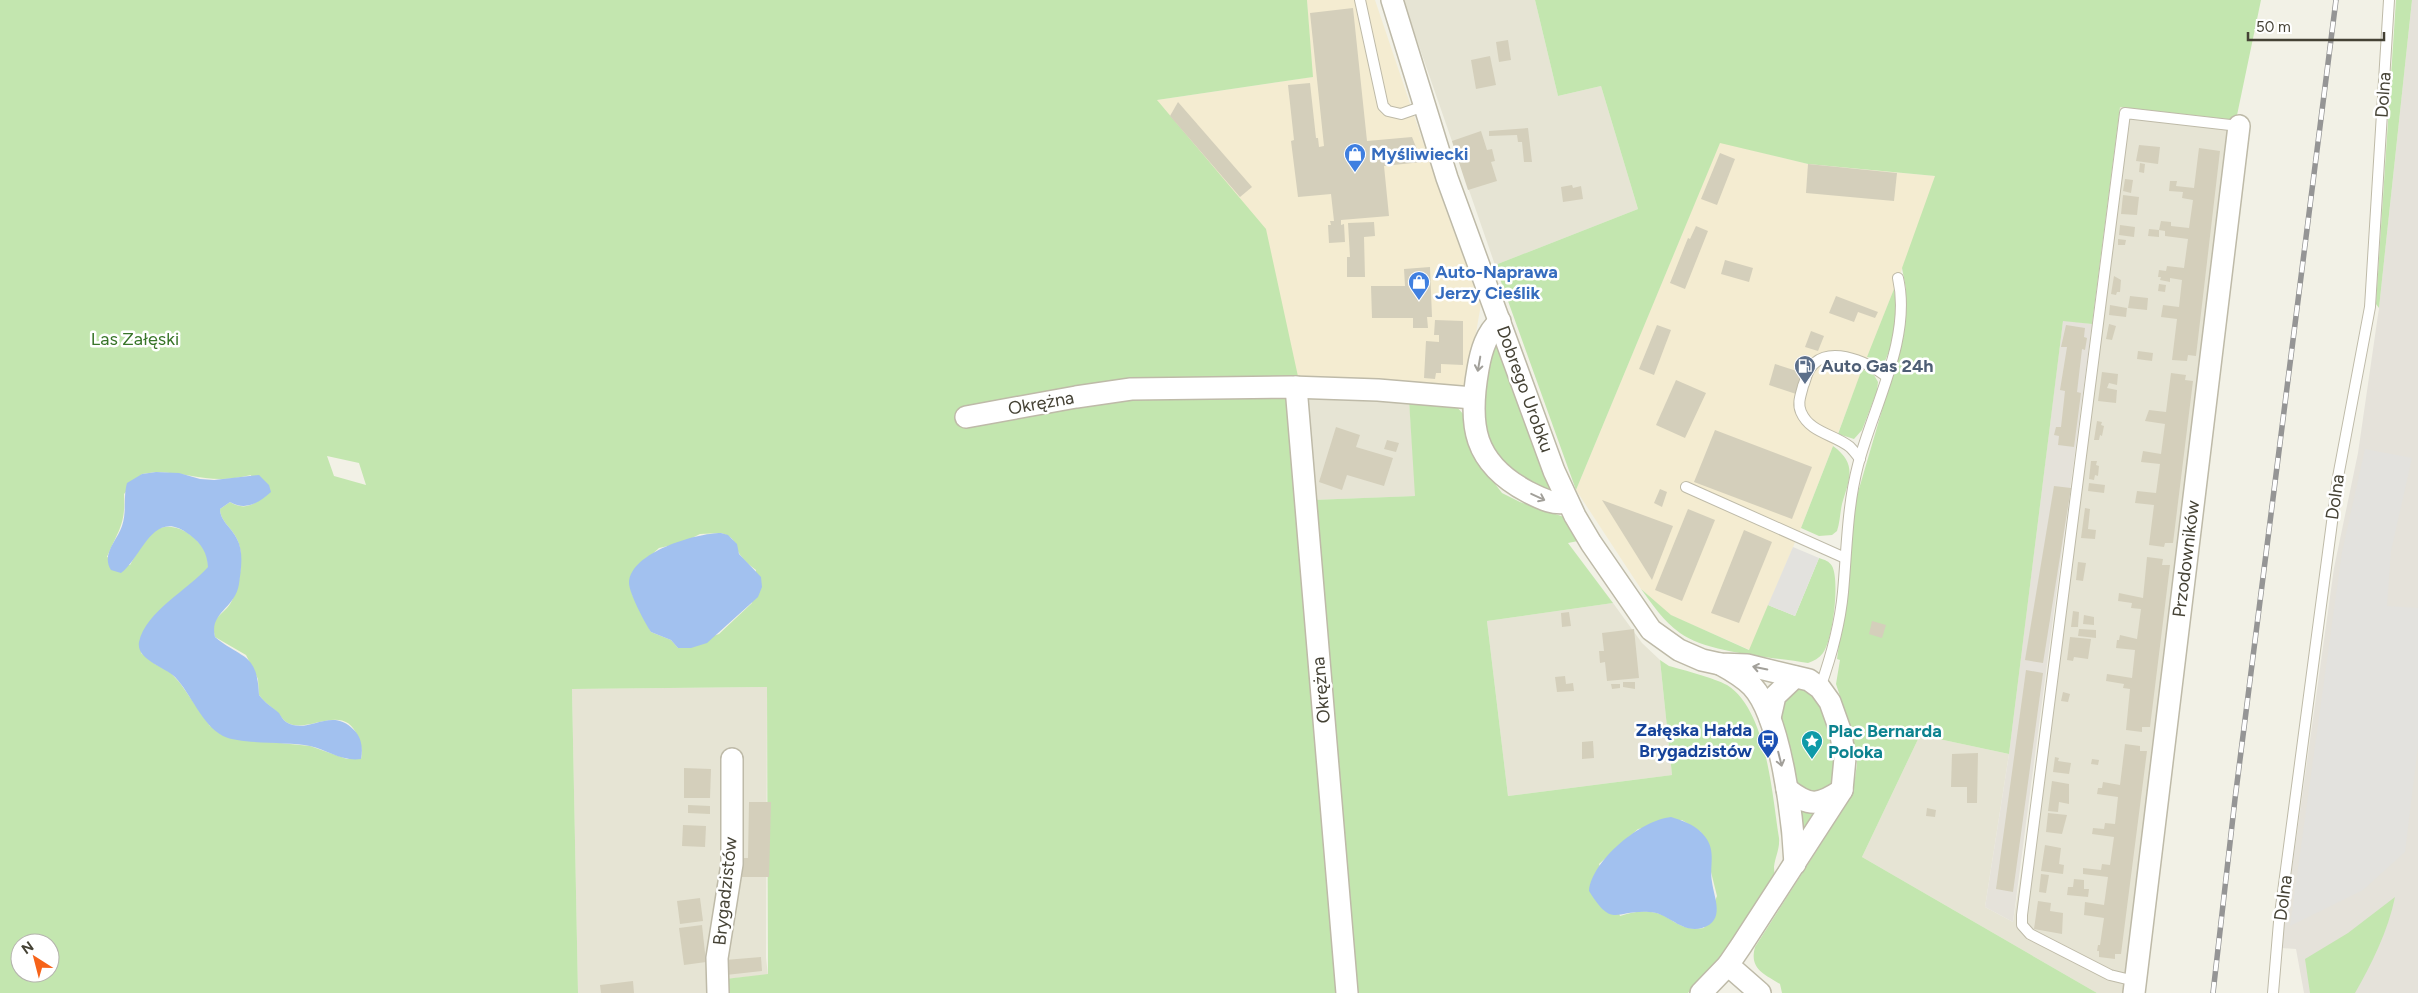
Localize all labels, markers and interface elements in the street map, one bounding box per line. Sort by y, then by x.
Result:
scale bar [2248,10,2384,42]
text: 50 m [2256,18,2291,36]
street label: Dolna [2370,71,2396,119]
shop icon: Myśliwiecki [1343,142,1367,173]
place label: Myśliwiecki [1371,143,1469,165]
place label: Auto-Naprawa Jerzy Cieślik [1435,261,1558,304]
shop icon: Auto-Naprawa Jerzy Cieślik [1407,270,1431,301]
street label: Dobrego Urobku [1492,323,1558,455]
park label: Las Załęski [91,328,179,350]
fuel station icon: Auto Gas 24h [1793,354,1817,385]
one-way arrow [1474,355,1484,371]
place label: Auto Gas 24h [1821,355,1934,377]
street label: Okrężna [1006,386,1076,420]
street label: Dolna [2321,473,2349,521]
one-way arrow [1530,492,1545,502]
street label: Przodowników [2168,499,2204,619]
street label: Okrężna [1307,656,1335,724]
one-way arrow [1753,663,1769,672]
place label: Załęska Hałda Brygadzistów [1636,719,1752,762]
place label: Plac Bernarda Poloka [1828,720,1942,763]
bus stop icon: Załęska Hałda Brygadzistów [1756,728,1780,759]
place icon: Plac Bernarda Poloka [1800,729,1824,760]
one-way arrow [1776,751,1785,767]
street label: Brygadzistów [708,836,742,946]
street label: Dolna [2269,874,2297,922]
north arrow [10,933,60,983]
text: N [18,938,37,958]

